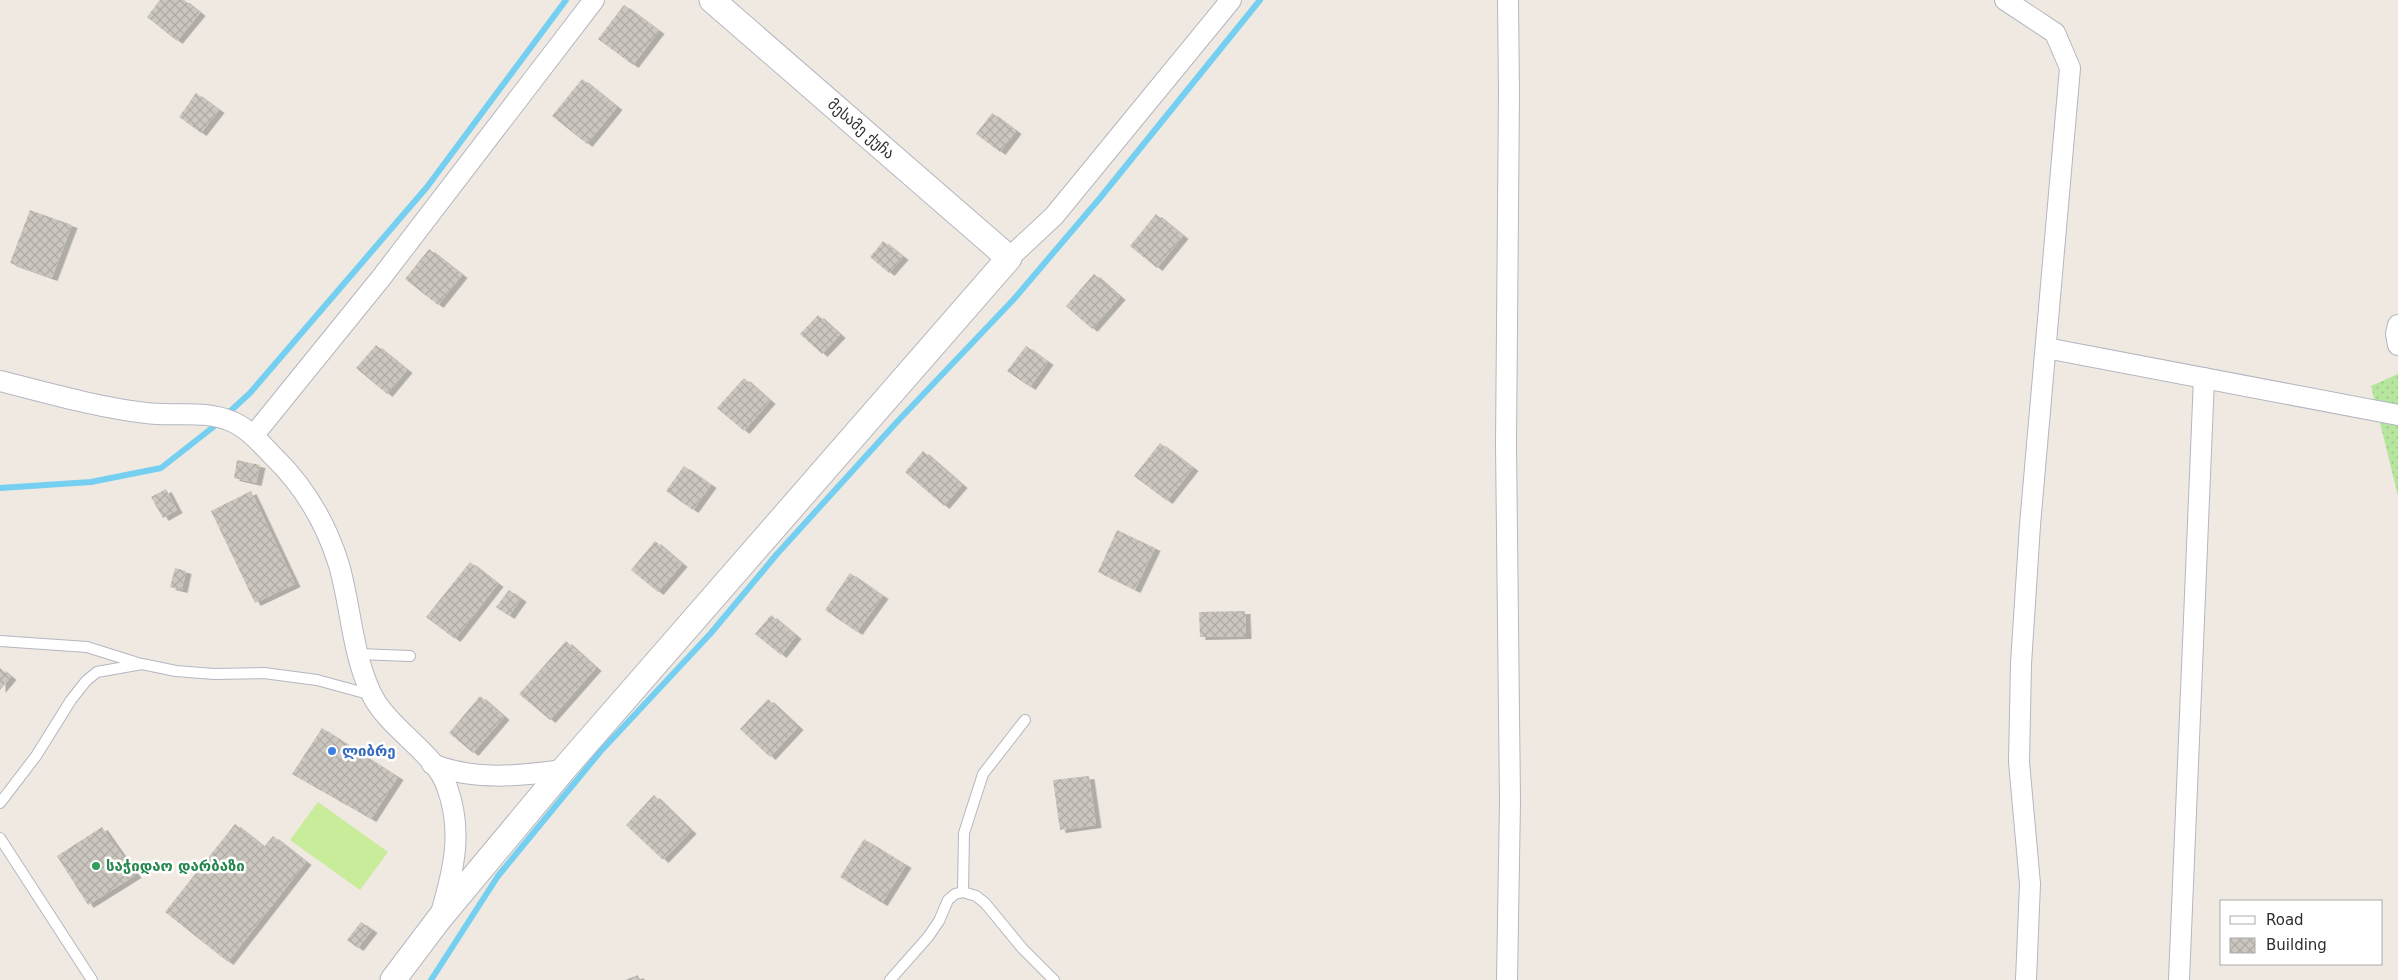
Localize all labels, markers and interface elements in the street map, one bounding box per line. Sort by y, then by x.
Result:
street label: მესამე ქუჩა [824,95,898,163]
place label: ლიბრე [342,742,396,760]
marker: ლიბრე [326,745,338,757]
place label: საჭიდაო დარბაზი [106,857,245,875]
marker: საჭიდაო დარბაზი [90,860,102,872]
legend [2220,900,2383,965]
text: Road [2266,911,2304,929]
text: Building [2266,936,2327,954]

